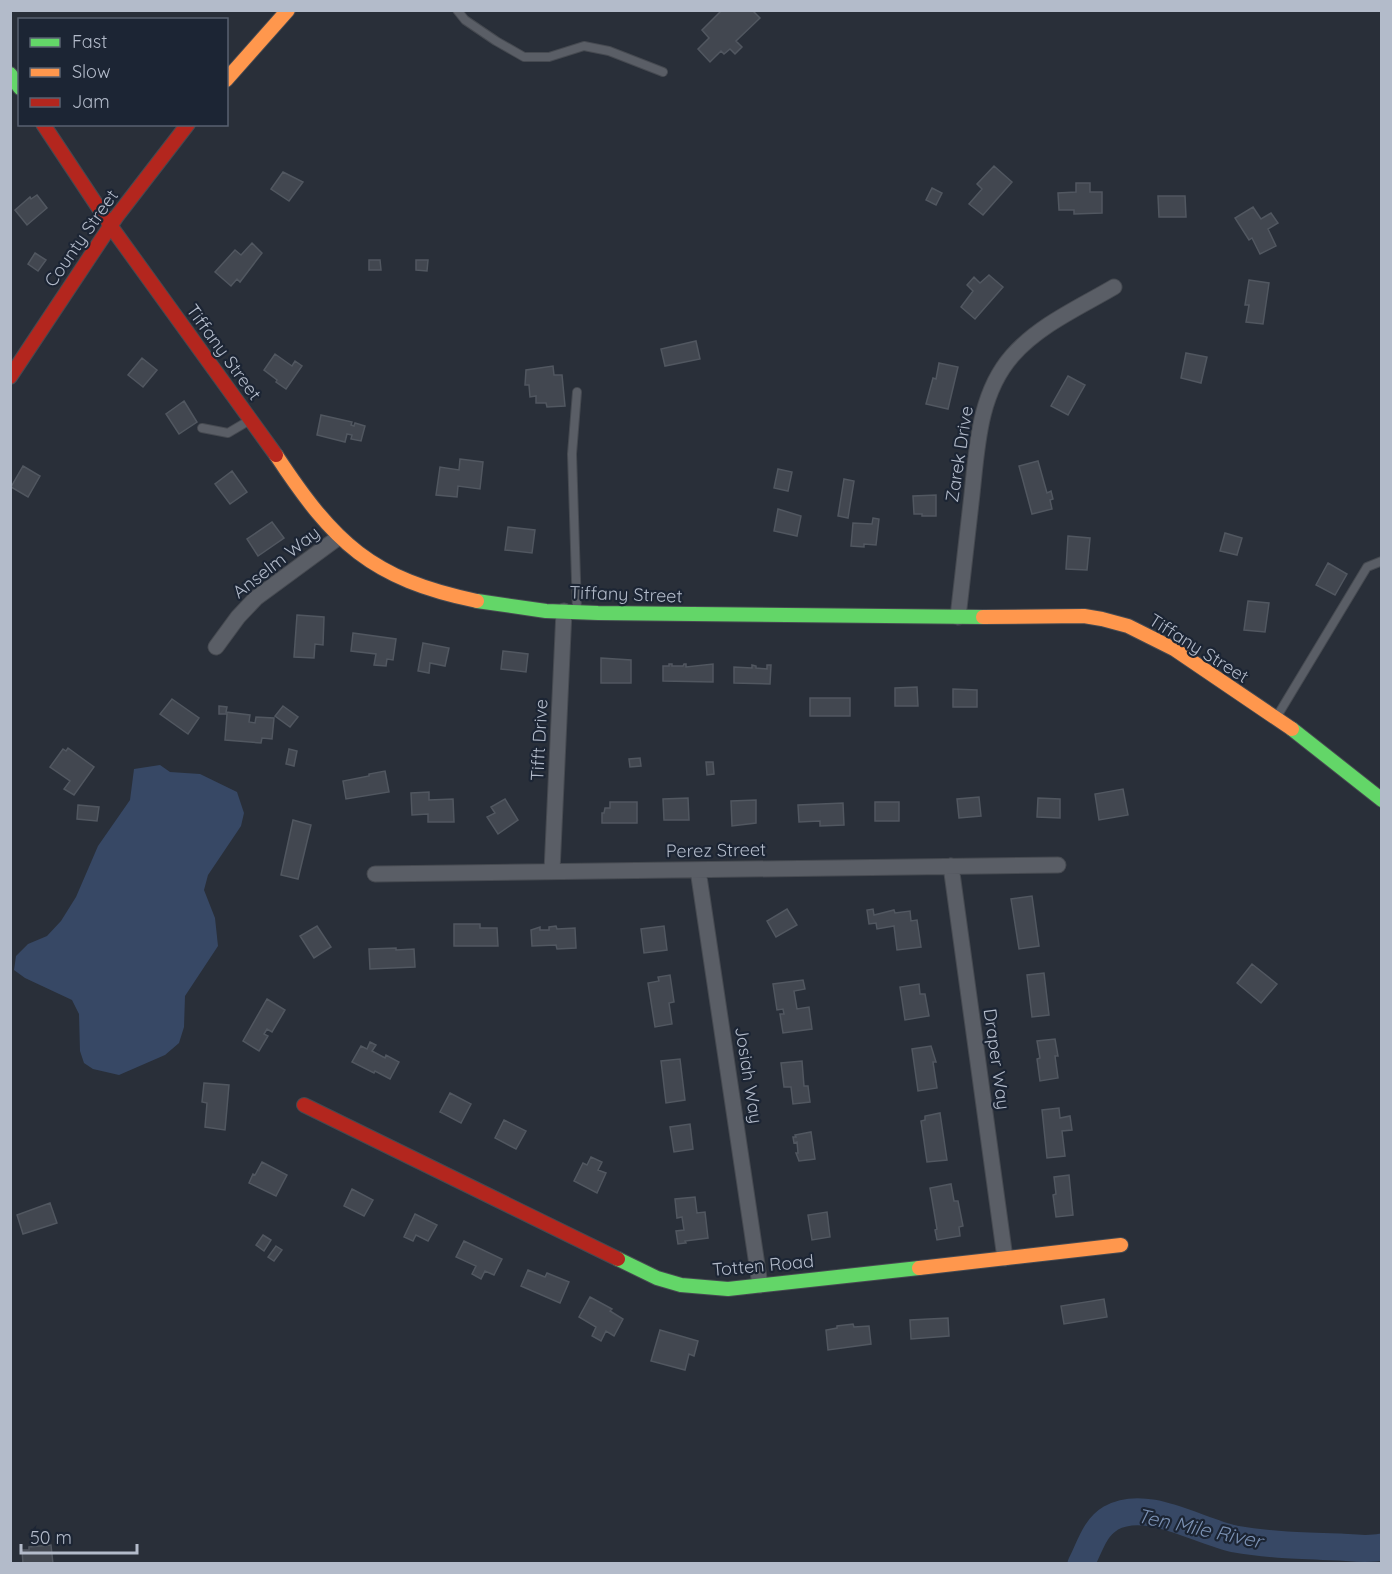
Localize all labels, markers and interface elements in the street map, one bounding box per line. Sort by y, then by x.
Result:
legend [18,18,228,126]
text: Fast [72,30,107,53]
text: Slow [72,60,110,83]
text: Jam [72,90,110,113]
street label: County Street [39,185,123,291]
street label: Tiffany Street [181,299,267,405]
street label: Zarek Drive [940,404,978,504]
street label: Anselm Way [228,521,324,603]
street label: Tiffany Street [569,581,683,607]
street label: Tiffany Street [1145,608,1253,688]
street label: Tifft Drive [525,698,553,782]
street label: Perez Street [666,838,766,862]
street label: Draper Way [979,1007,1015,1111]
street label: Josiah Way [730,1025,768,1125]
street label: Totten Road [711,1249,815,1281]
water label: Ten Mile River [1135,1503,1267,1554]
scale bar [21,1517,136,1555]
text: 50 m [30,1526,72,1549]

